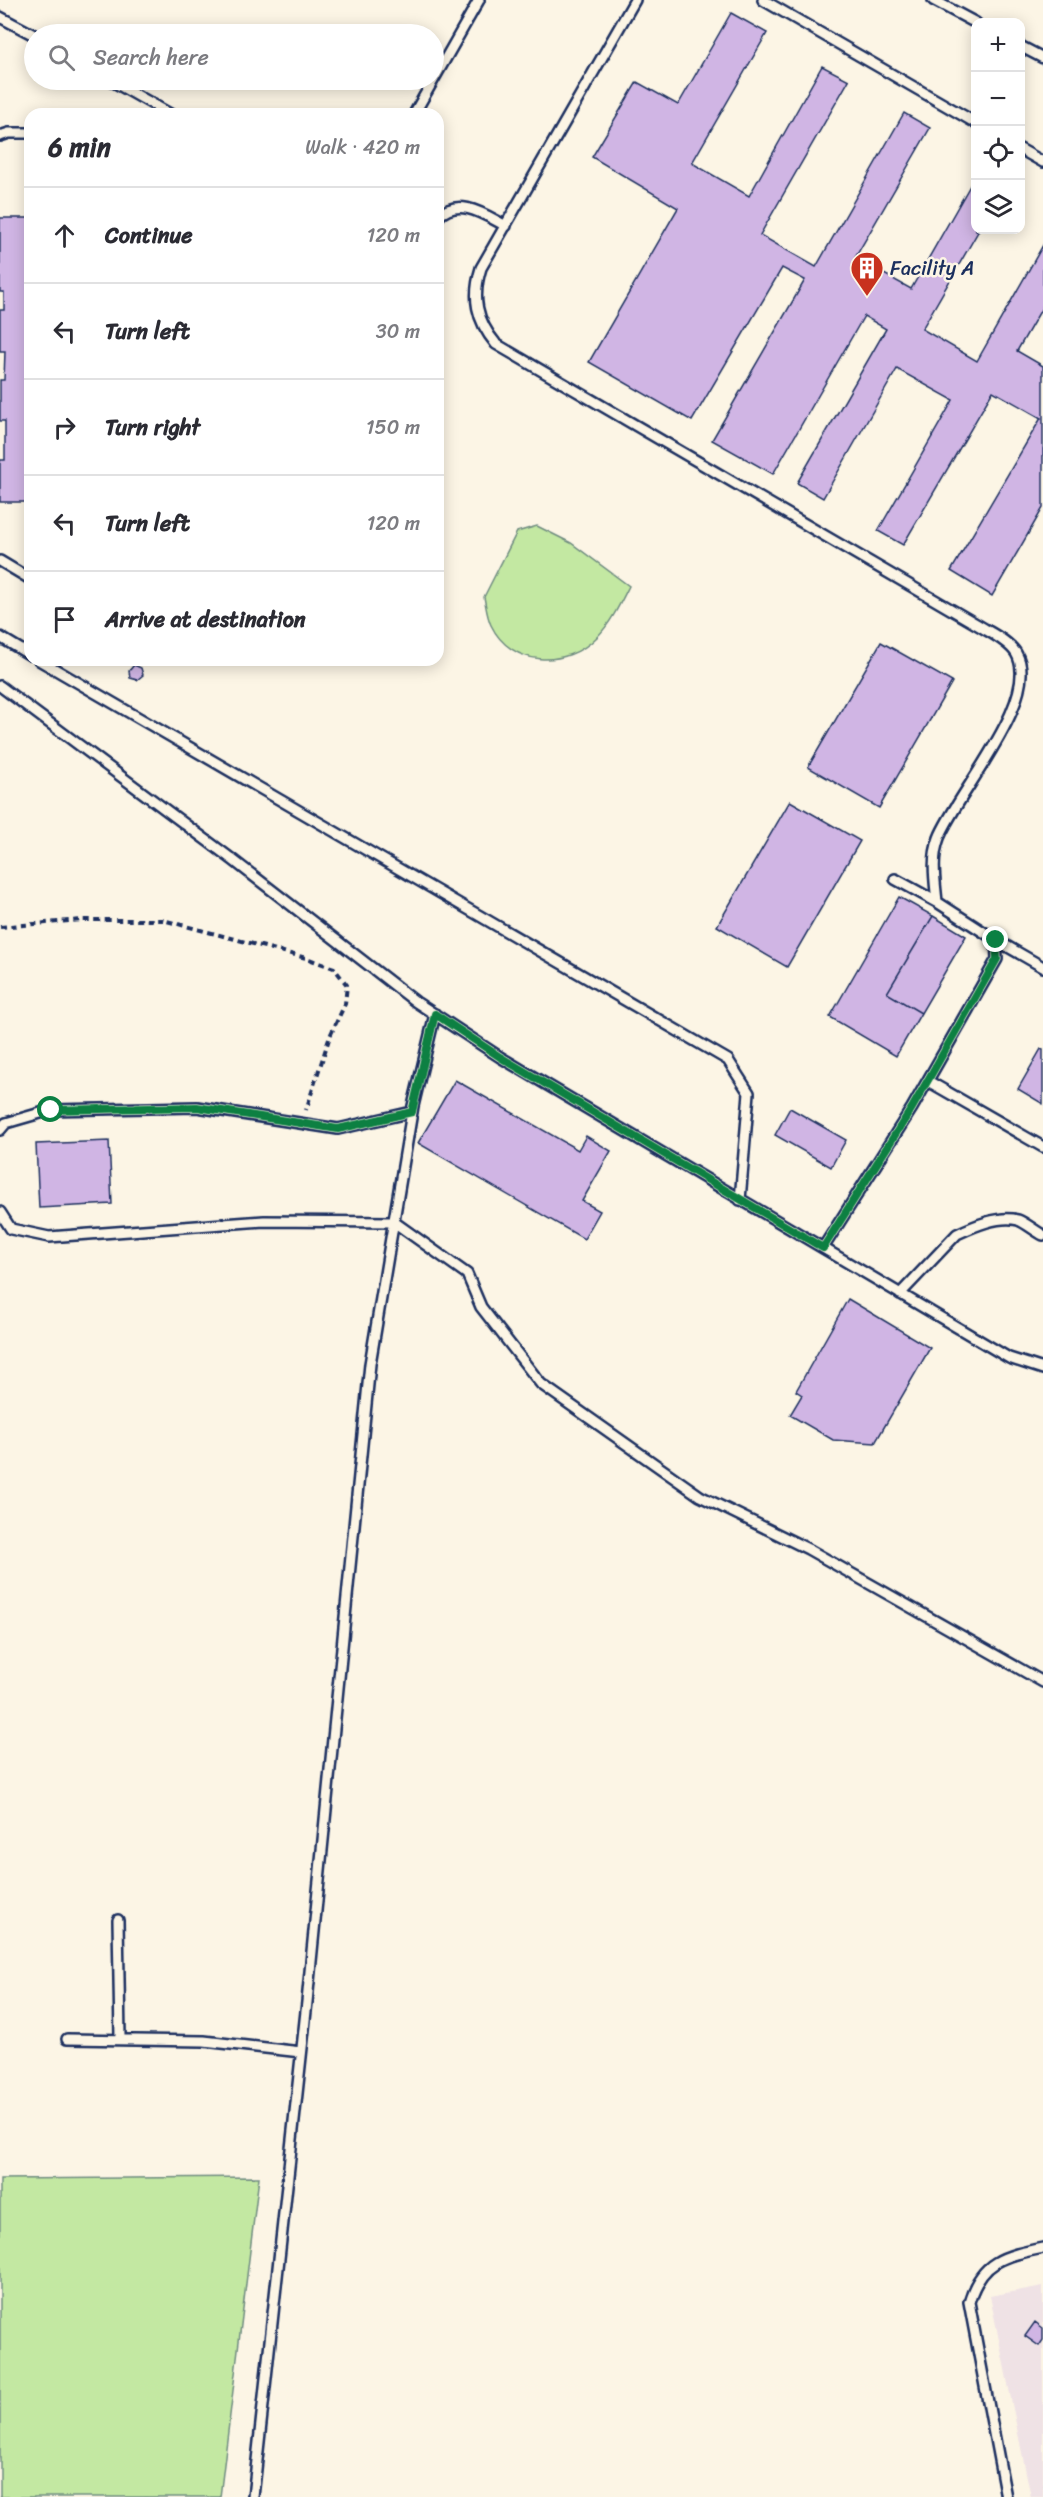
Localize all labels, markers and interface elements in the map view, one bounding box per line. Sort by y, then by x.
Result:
map controls [971,18,1025,234]
button: + [971,18,1025,72]
search box [24,24,444,90]
text: Search here [93,38,209,77]
icon: search [45,41,78,74]
button: − [971,72,1025,126]
text: 6 min [48,124,111,170]
button: locate [971,126,1025,180]
text: Walk · 420 m [305,130,420,165]
button: layers [971,180,1025,234]
text: Continue [105,216,193,255]
text: 120 m [367,218,420,253]
icon: ahead [48,219,81,252]
building icon: Facility A [849,250,885,297]
place label: Facility A [890,251,974,286]
text: Turn left [105,312,190,351]
text: 30 m [376,314,420,349]
icon: left [48,315,81,348]
text: Turn right [105,408,200,447]
text: 150 m [366,410,420,445]
icon: right [48,411,81,444]
text: Turn left [105,504,190,543]
text: 120 m [367,506,420,541]
icon: left [48,507,81,540]
text: Arrive at destination [105,600,306,639]
icon: arrive [48,603,81,636]
route end [982,926,1008,952]
route start [37,1096,63,1122]

